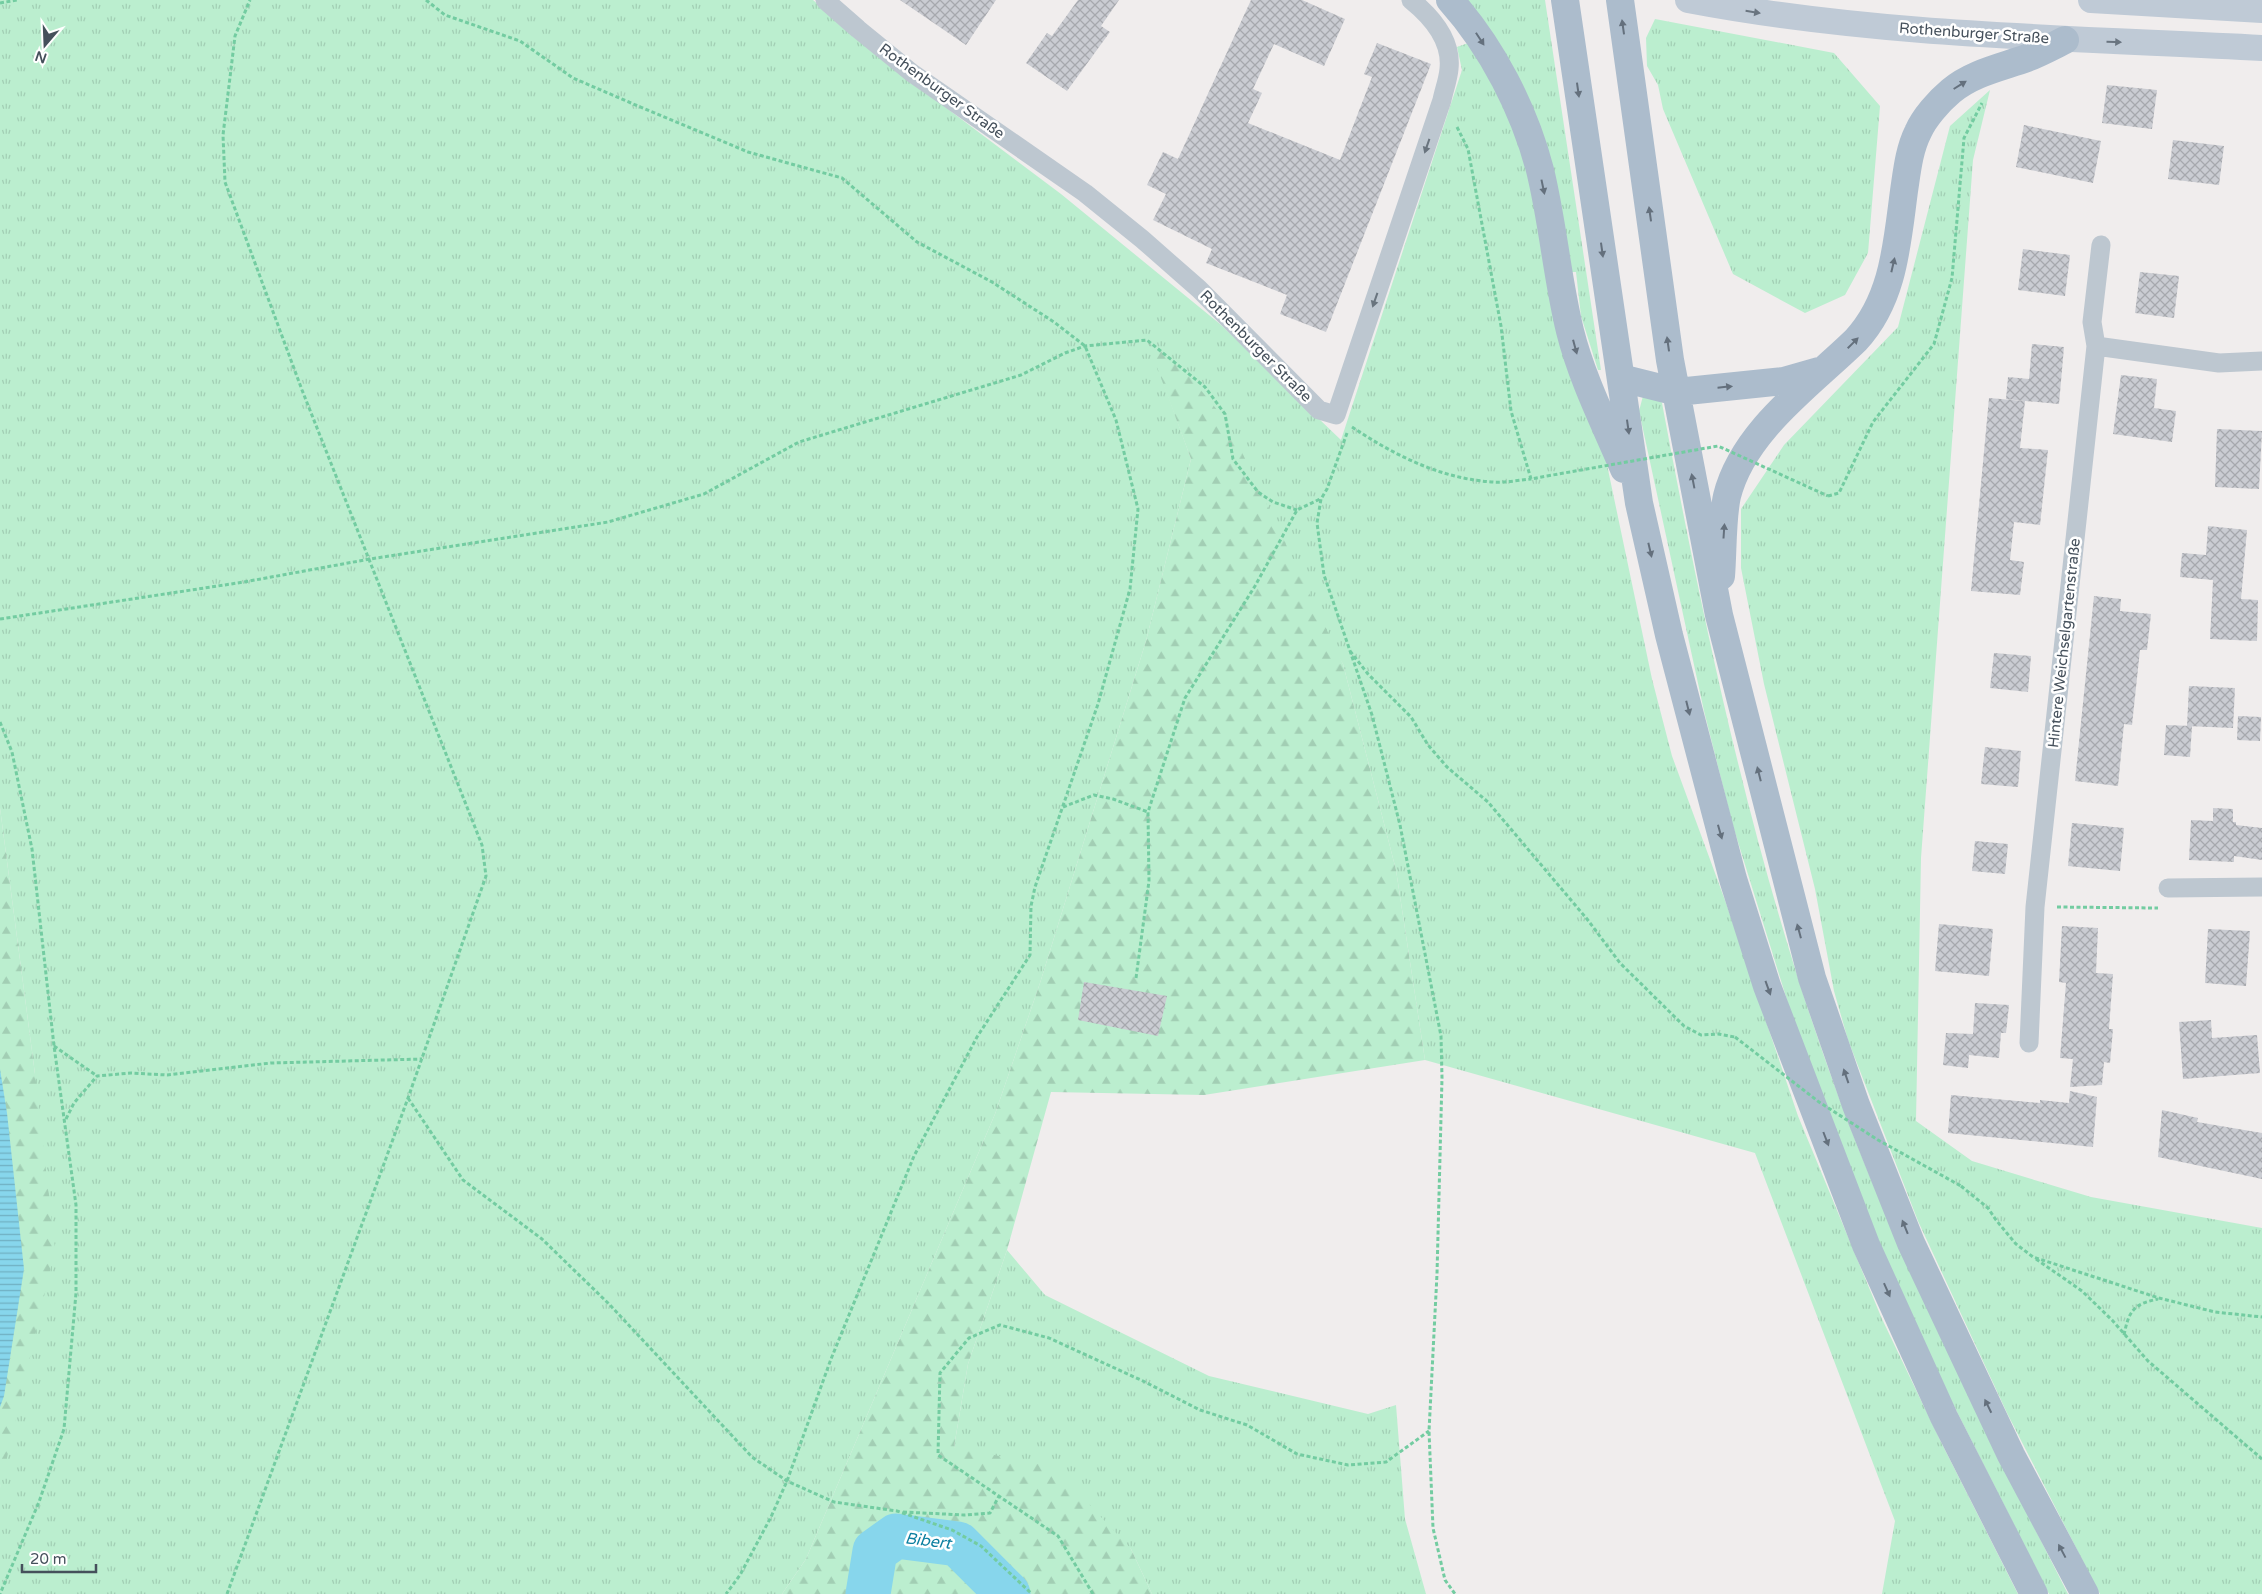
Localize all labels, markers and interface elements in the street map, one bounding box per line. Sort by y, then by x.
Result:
one-way arrow [1746,9,1762,17]
one-way arrow [1619,18,1627,34]
street label: Rothenburger Straße [1898,19,2050,47]
north arrow [20,20,70,70]
one-way arrow [1475,32,1484,45]
one-way arrow [2106,38,2122,46]
street label: Rothenburger Straße [876,40,1008,142]
text: N [33,47,49,67]
one-way arrow [1953,80,1967,90]
one-way arrow [1574,82,1582,98]
one-way arrow [1422,139,1430,154]
one-way arrow [1539,180,1547,195]
one-way arrow [1645,205,1653,221]
one-way arrow [1598,243,1606,259]
one-way arrow [1889,258,1897,273]
street label: Rothenburger Straße [1196,286,1316,406]
one-way arrow [1371,293,1378,308]
one-way arrow [1664,336,1672,352]
one-way arrow [1847,337,1859,349]
one-way arrow [1571,339,1579,354]
one-way arrow [1718,383,1734,391]
one-way arrow [1624,419,1632,435]
one-way arrow [1689,472,1697,488]
one-way arrow [1721,523,1729,539]
street label: Hintere Weichselgartenstraße [2044,537,2084,749]
one-way arrow [1646,543,1654,558]
one-way arrow [1684,701,1692,716]
one-way arrow [1755,766,1763,781]
one-way arrow [1716,825,1724,840]
one-way arrow [1795,923,1803,939]
one-way arrow [1765,980,1772,995]
one-way arrow [1842,1068,1850,1083]
one-way arrow [1822,1132,1830,1147]
one-way arrow [1900,1220,1908,1235]
one-way arrow [1883,1283,1891,1297]
one-way arrow [1984,1399,1992,1413]
water label: Bibert [904,1528,954,1554]
scale bar [22,1542,96,1574]
one-way arrow [2058,1544,2066,1558]
text: 20 m [30,1550,67,1568]

